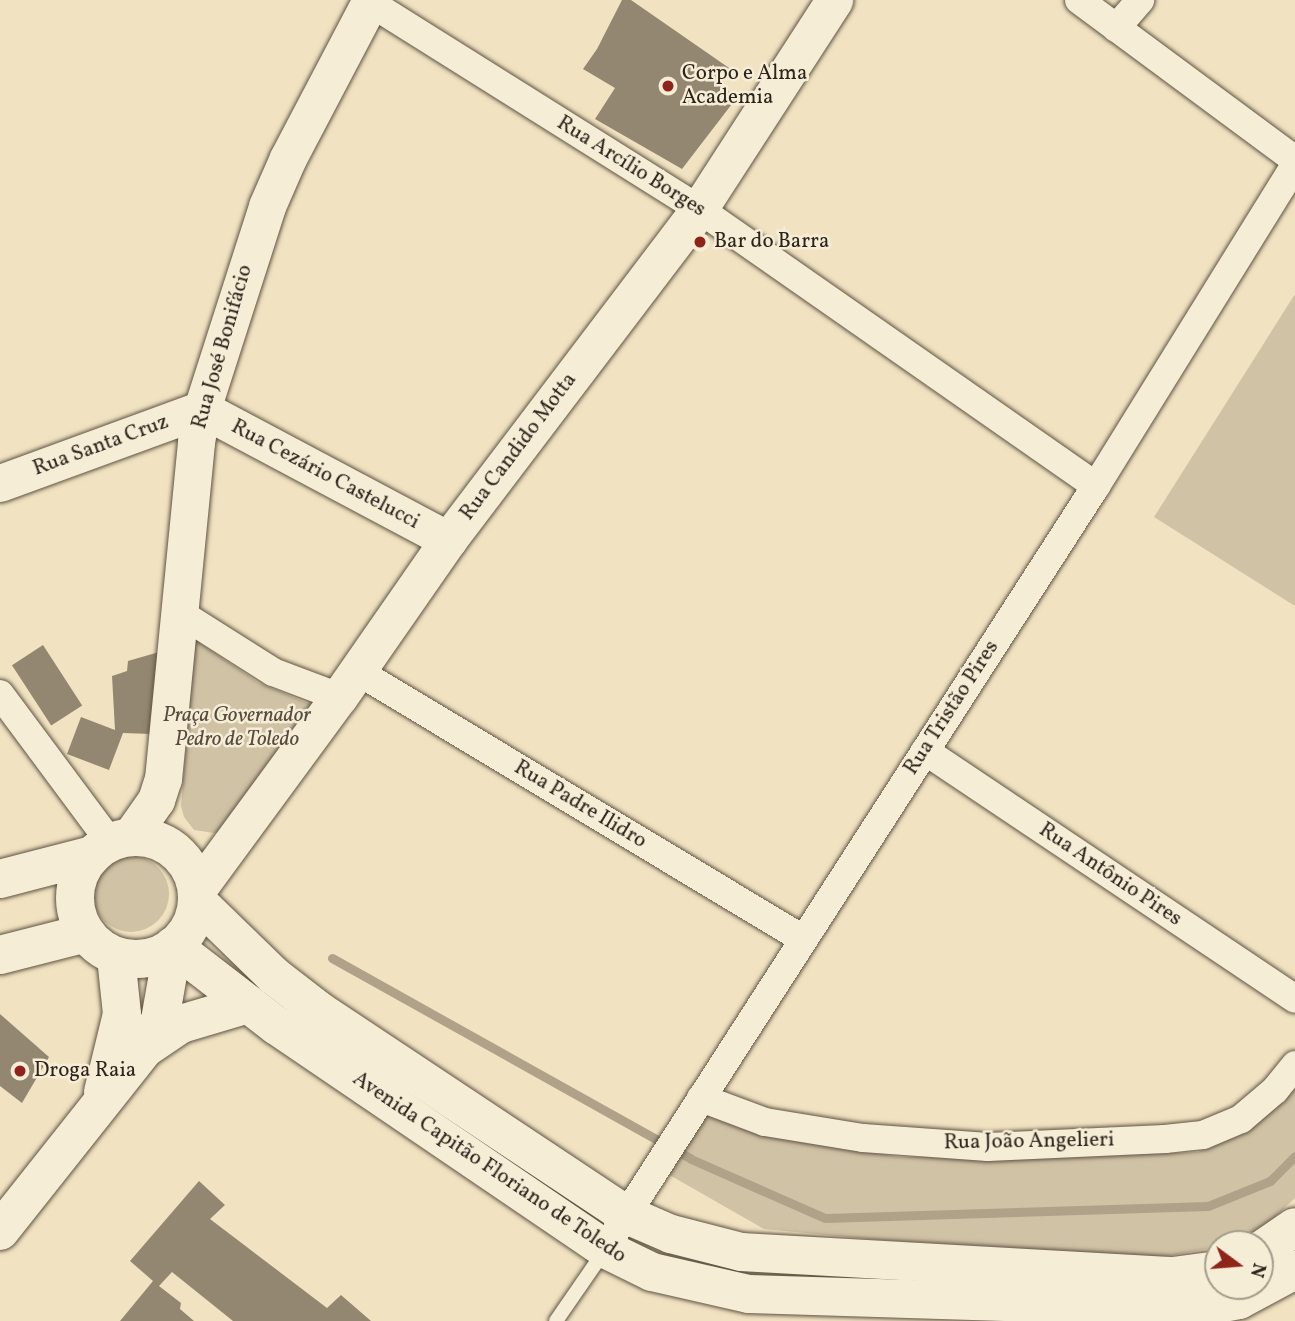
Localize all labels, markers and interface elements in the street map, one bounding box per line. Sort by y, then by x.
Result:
place label: Corpo e Alma Academia [682,61,807,111]
marker: Corpo e Alma Academia [660,78,676,94]
street label: Rua Arcílio Borges [552,111,710,223]
place label: Bar do Barra [714,229,829,255]
marker: Bar do Barra [692,234,708,250]
street label: Rua José Bonifácio [187,262,259,432]
street label: Rua Candido Motta [455,368,583,526]
street label: Rua Santa Cruz [30,410,172,482]
street label: Rua Cezário Castelucci [227,415,423,535]
street label: Rua Tristão Pires [899,636,1005,780]
park label: Praça Governador Pedro de Toledo [163,703,311,753]
street label: Rua Padre Ilidro [509,756,651,854]
street label: Rua Antônio Pires [1034,818,1186,932]
place label: Droga Raia [34,1058,136,1084]
marker: Droga Raia [12,1063,28,1079]
street label: Avenida Capitão Floriano de Toledo [347,1067,631,1269]
street label: Rua João Angelieri [944,1128,1114,1156]
north arrow [1204,1230,1274,1300]
text: N [1243,1260,1272,1280]

